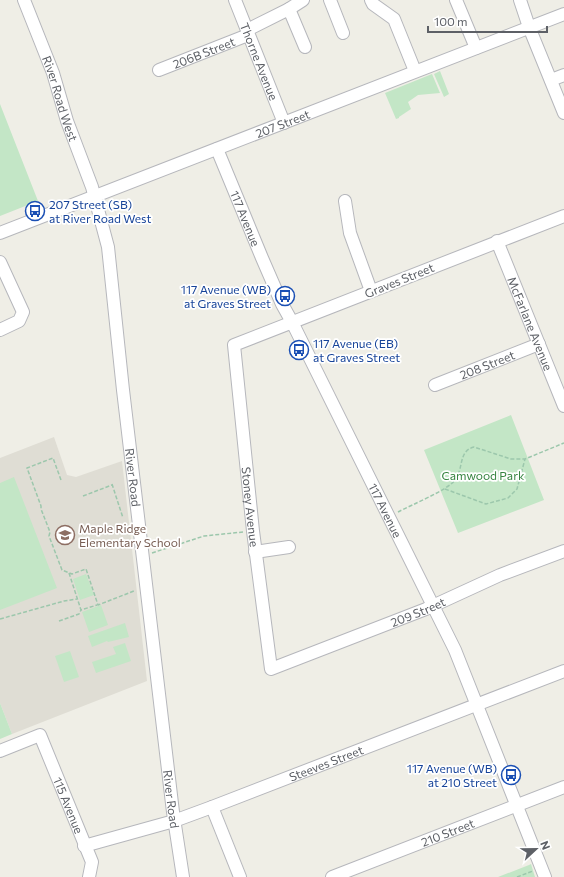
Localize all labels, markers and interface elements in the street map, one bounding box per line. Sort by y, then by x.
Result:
scale bar [428,8,547,34]
text: 100 m [434,14,468,28]
street label: Thorne Avenue [238,21,281,102]
street label: 206B Street [170,34,237,71]
street label: River Road West [40,54,81,143]
street label: 207 Street [253,106,312,140]
street label: 117 Avenue [228,188,263,248]
place label: 207 Street (SB) at River Road West [49,197,151,225]
bus stop icon: 207 Street (SB) at River Road West [24,200,46,222]
street label: Graves Street [362,260,436,300]
street label: McFarlane Avenue [505,274,556,372]
place label: 117 Avenue (WB) at Graves Street [181,282,271,310]
bus stop icon: 117 Avenue (WB) at Graves Street [274,285,296,307]
place label: 117 Avenue (EB) at Graves Street [313,336,400,364]
bus stop icon: 117 Avenue (EB) at Graves Street [288,339,310,361]
street label: 208 Street [458,347,517,382]
street label: River Road [123,447,144,507]
street label: Stoney Avenue [239,466,262,548]
park label: Camwood Park [442,468,525,482]
street label: 117 Avenue [366,481,405,540]
place label: Maple Ridge Elementary School [79,521,181,549]
school or university icon: Maple Ridge Elementary School [54,524,76,546]
street label: 209 Street [388,594,447,629]
street label: Steeves Street [287,742,365,784]
place label: 117 Avenue (WB) at 210 Street [407,761,497,789]
bus stop icon: 117 Avenue (WB) at 210 Street [500,764,522,786]
street label: River Road [161,769,182,829]
street label: 115 Avenue [51,775,87,835]
street label: 210 Street [419,815,476,849]
north arrow [516,829,556,869]
text: N [538,839,553,851]

